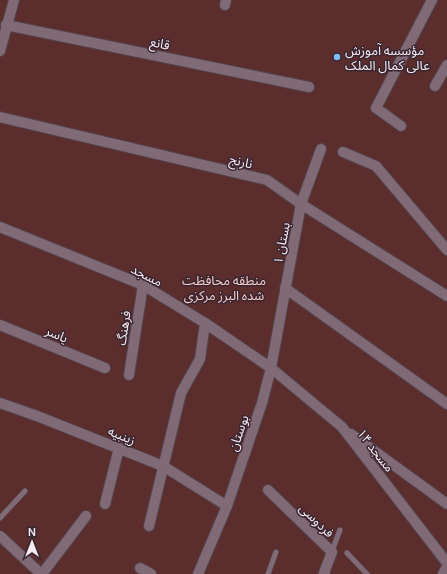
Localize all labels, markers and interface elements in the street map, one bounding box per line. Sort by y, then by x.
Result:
street label: قانع [148,32,172,56]
place label: مؤسسه آموزش عالی کمال الملک [345,41,430,74]
marker: مؤسسه آموزش عالی کمال الملک [332,52,342,62]
street label: نارنج [227,150,255,174]
street label: بستان ۱ [268,221,294,265]
street label: مسجد [128,259,166,291]
park label: منطقه محافظت شده البرز مرکزی [182,271,266,304]
street label: فرهنگ [111,309,135,347]
street label: یاسر [42,321,71,347]
street label: بوستان [223,412,253,454]
street label: زینبیه [105,421,139,449]
street label: مسجد ۱۴ [353,425,399,476]
street label: فردوسی [296,499,339,541]
north arrow [12,522,52,562]
text: N [28,524,36,539]

